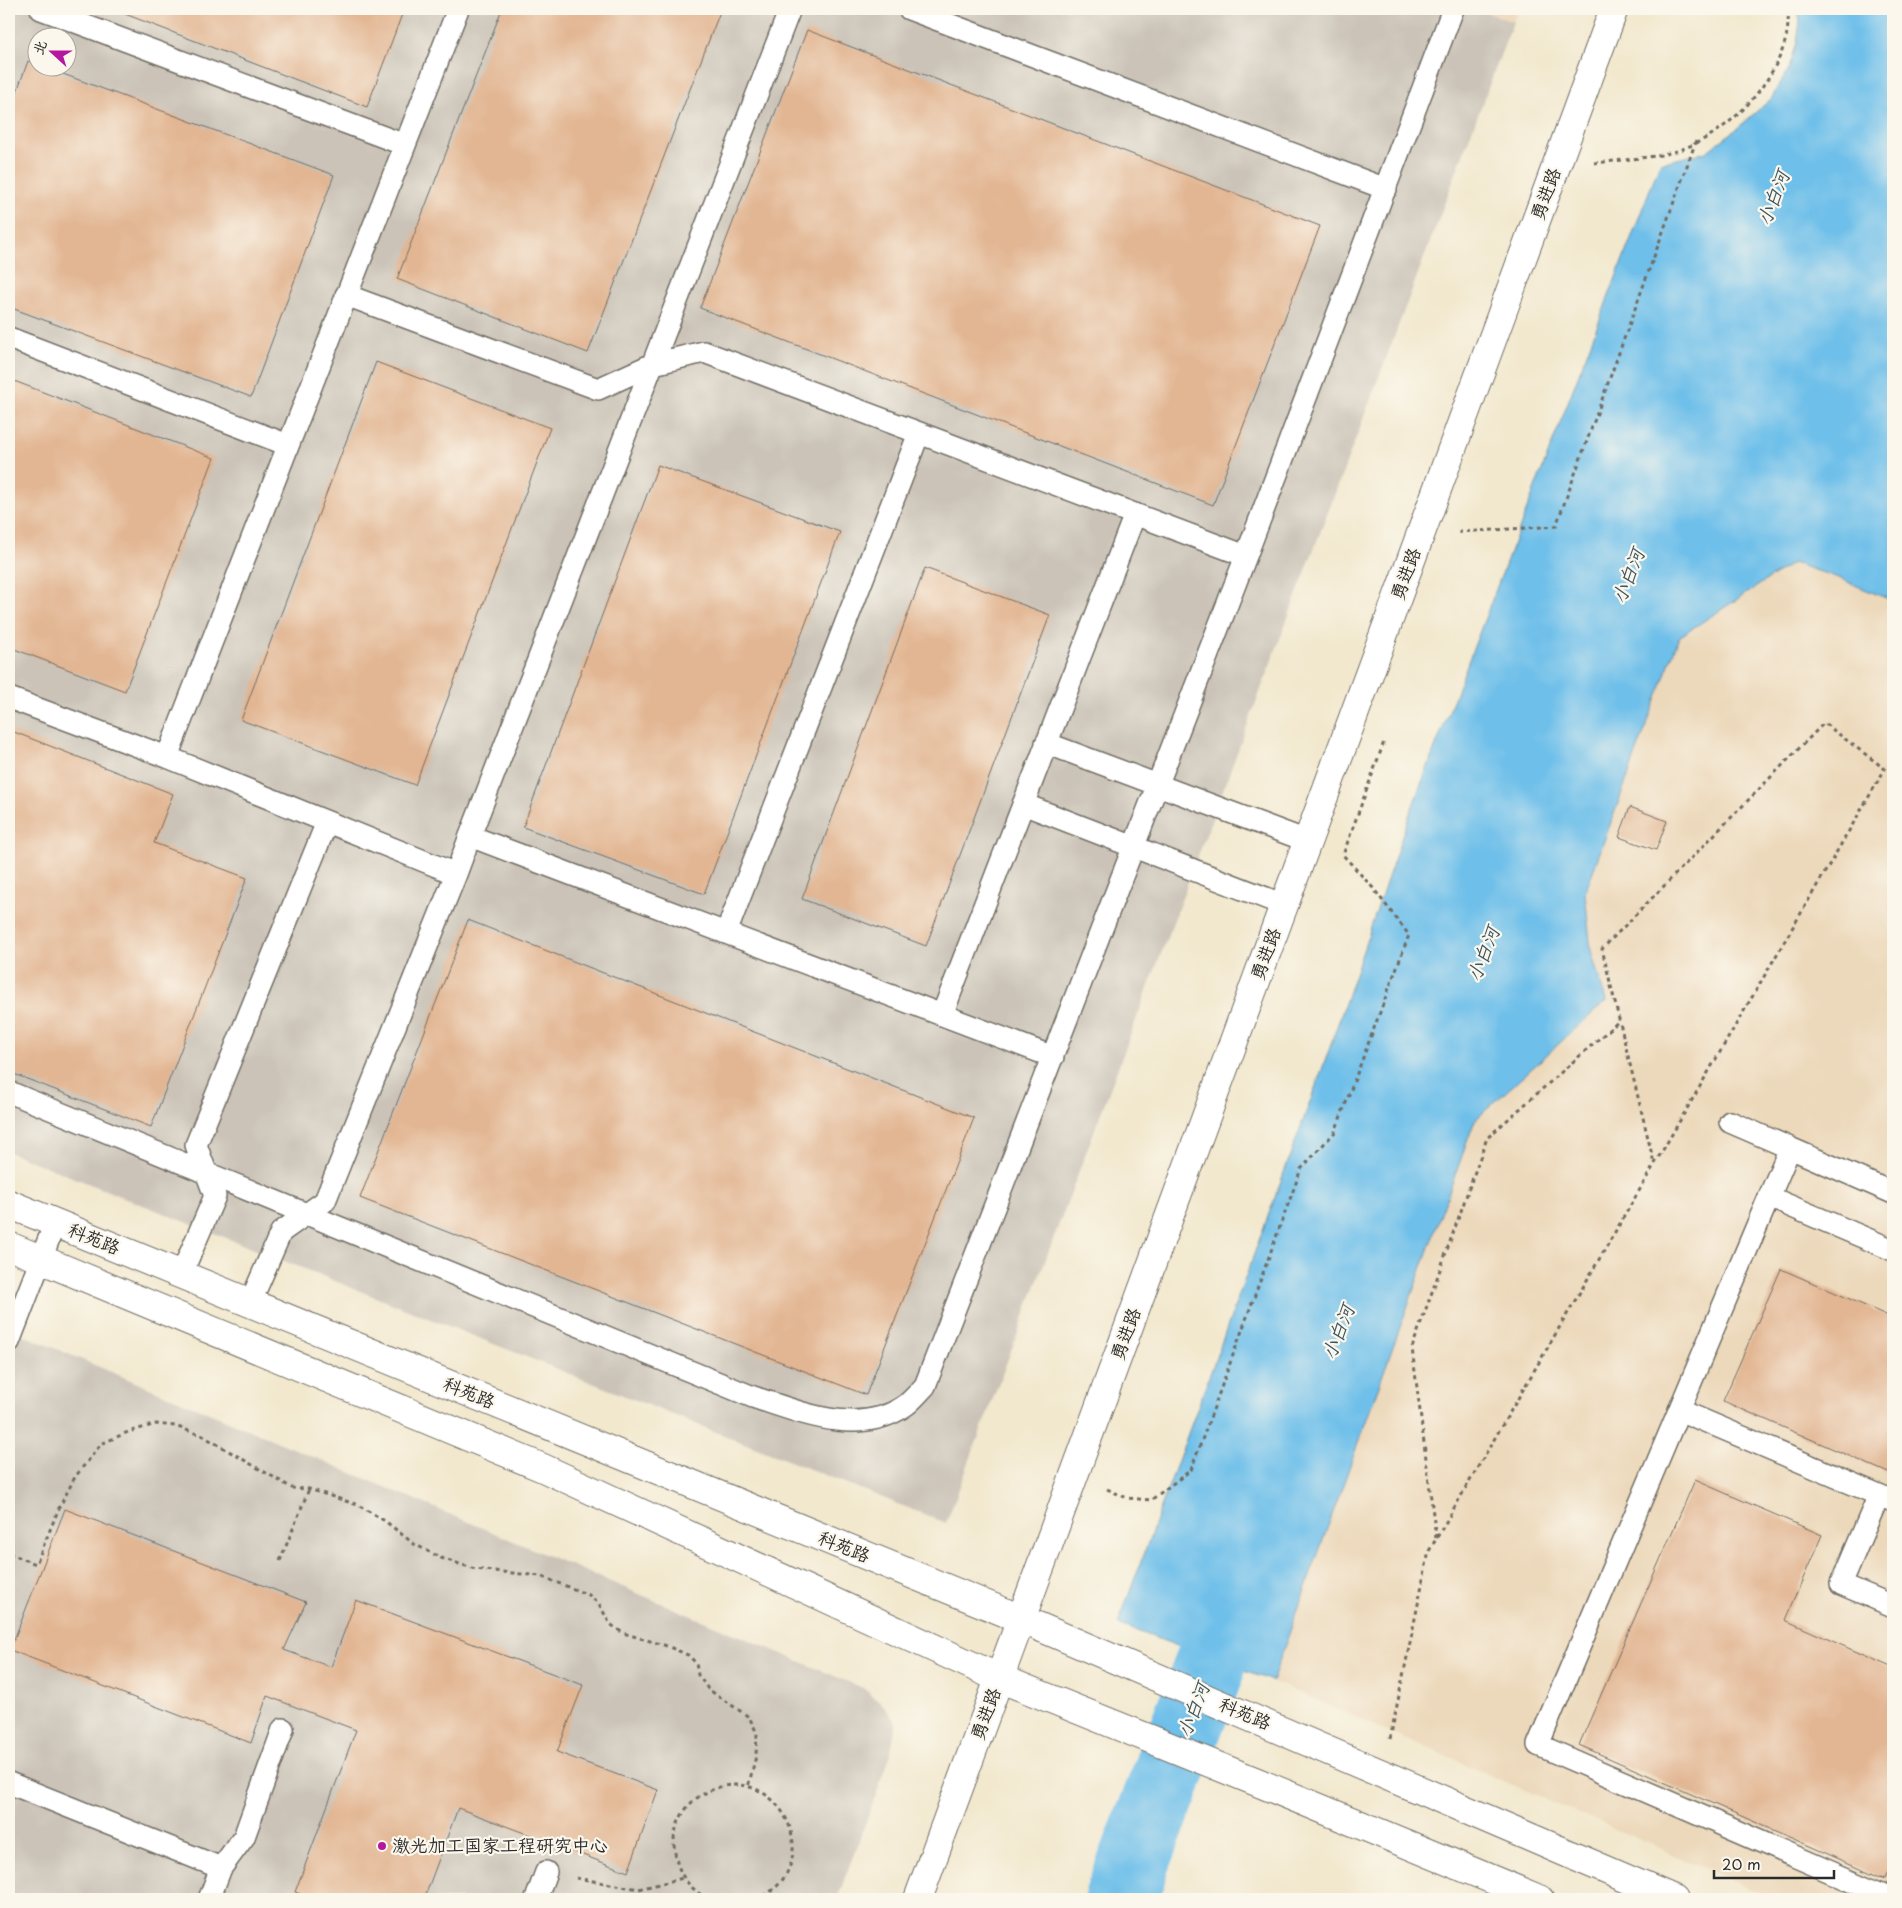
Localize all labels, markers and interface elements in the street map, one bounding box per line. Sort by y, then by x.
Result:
north arrow [28,28,78,78]
text: 北 [27,37,52,57]
street label: 勇进路 [1523,163,1567,223]
water label: 小白河 [1749,163,1796,229]
water label: 小白河 [1604,541,1651,607]
street label: 勇进路 [1383,543,1427,603]
water label: 小白河 [1459,919,1506,985]
street label: 勇进路 [1243,923,1287,983]
street label: 科苑路 [64,1215,125,1260]
water label: 小白河 [1314,1297,1361,1363]
street label: 勇进路 [1103,1303,1147,1363]
street label: 科苑路 [439,1369,500,1414]
street label: 科苑路 [814,1523,875,1568]
water label: 小白河 [1169,1675,1216,1741]
street label: 勇进路 [963,1683,1007,1743]
street label: 科苑路 [1215,1690,1276,1736]
place label: 激光加工国家工程研究中心 [392,1831,608,1858]
marker: 激光加工国家工程研究中心 [376,1840,388,1852]
scale bar [1714,1848,1834,1880]
text: 20 m [1722,1852,1761,1875]

